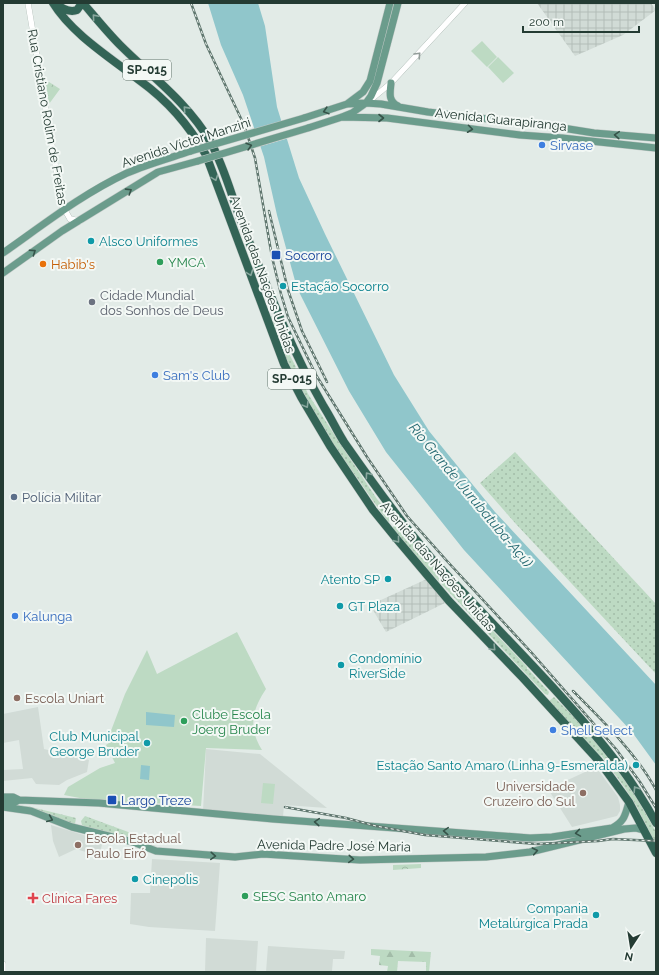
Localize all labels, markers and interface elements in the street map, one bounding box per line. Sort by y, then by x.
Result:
scale bar [523,8,639,34]
one-way arrow [92,14,99,21]
text: 200 m [529,15,564,29]
street label: Rua Cristiano Rolim de Freitas [25,28,70,206]
one-way arrow [413,52,420,59]
road number: SP-015 [123,60,171,80]
street label: Avenida Guarapiranga [434,105,568,134]
one-way arrow [184,106,191,113]
one-way arrow [322,106,329,115]
street label: Avenida Víctor Manzini [120,114,253,170]
one-way arrow [378,114,384,122]
one-way arrow [467,124,473,133]
one-way arrow [614,130,620,139]
place label: Sirvase [550,138,593,153]
marker: Sirvase [537,140,547,150]
one-way arrow [245,142,252,151]
one-way arrow [210,175,218,182]
one-way arrow [124,188,131,195]
street label: Avenida das Nações Unidas [227,193,298,355]
place label: Alsco Uniformes [99,234,198,249]
marker: Alsco Uniformes [86,236,96,246]
place label: Socorro [285,248,332,263]
one-way arrow [29,249,36,257]
marker: Socorro [270,249,282,261]
place label: YMCA [168,255,206,270]
place label: Habib's [51,257,95,272]
marker: YMCA [155,257,165,267]
marker: Habib's [38,259,48,269]
one-way arrow [245,269,253,276]
place label: Estação Socorro [291,279,389,294]
marker: Estação Socorro [278,281,288,291]
place label: Cidade Mundial dos Sonhos de Deus [100,288,224,318]
marker: Cidade Mundial dos Sonhos de Deus [87,297,97,307]
place label: Sam's Club [163,368,230,383]
road number: SP-015 [268,369,316,389]
marker: Sam's Club [150,370,160,380]
one-way arrow [301,401,309,408]
water label: Rio Grande (Jurubatuba-Açú) [406,420,536,571]
one-way arrow [365,472,373,479]
place label: Polícia Militar [22,490,101,505]
marker: Polícia Militar [9,492,19,502]
street label: Avenida das Nações Unidas [377,498,498,634]
one-way arrow [393,536,400,543]
place label: Atento SP [321,572,380,587]
marker: Atento SP [383,574,393,584]
place label: GT Plaza [348,599,400,614]
marker: GT Plaza [335,601,345,611]
place label: Kalunga [23,609,72,624]
marker: Kalunga [10,611,20,621]
one-way arrow [488,643,496,651]
place label: Condomínio RiverSide [349,651,422,681]
marker: Condomínio RiverSide [336,660,346,670]
place label: Escola Uniart [25,691,105,706]
marker: Escola Uniart [12,693,22,703]
place label: Clube Escola Joerg Bruder [192,707,271,737]
marker: Clube Escola Joerg Bruder [179,716,189,726]
place label: Shell Select [561,723,633,738]
marker: Shell Select [548,725,558,735]
place label: Club Municipal George Bruder [49,729,139,759]
marker: Club Municipal George Bruder [142,738,152,748]
place label: Estação Santo Amaro (Linha 9-Esmeralda) [376,758,628,773]
marker: Estação Santo Amaro (Linha 9-Esmeralda) [631,760,641,770]
place label: Universidade Cruzeiro do Sul [483,779,575,809]
one-way arrow [633,786,641,793]
marker: Universidade Cruzeiro do Sul [578,788,588,798]
place label: Largo Treze [121,793,192,808]
marker: Largo Treze [106,794,118,806]
one-way arrow [47,814,54,822]
one-way arrow [314,817,320,826]
one-way arrow [443,827,449,836]
one-way arrow [575,828,581,837]
place label: Escola Estadual Paulo Eiró [86,831,181,861]
street label: Avenida Padre José Maria [257,837,411,854]
marker: Escola Estadual Paulo Eiró [73,840,83,850]
one-way arrow [532,848,538,856]
one-way arrow [210,851,216,860]
one-way arrow [348,855,354,864]
place label: Cinepolis [143,872,198,887]
marker: Cinepolis [130,874,140,884]
place label: SESC Santo Amaro [253,889,366,904]
place label: Clínica Fares [42,891,117,906]
marker: SESC Santo Amaro [240,891,250,901]
marker: Clínica Fares [27,892,39,904]
place label: Compania Metalúrgica Prada [479,901,588,931]
marker: Compania Metalúrgica Prada [591,910,601,920]
north arrow [611,927,651,967]
text: N [624,949,634,964]

